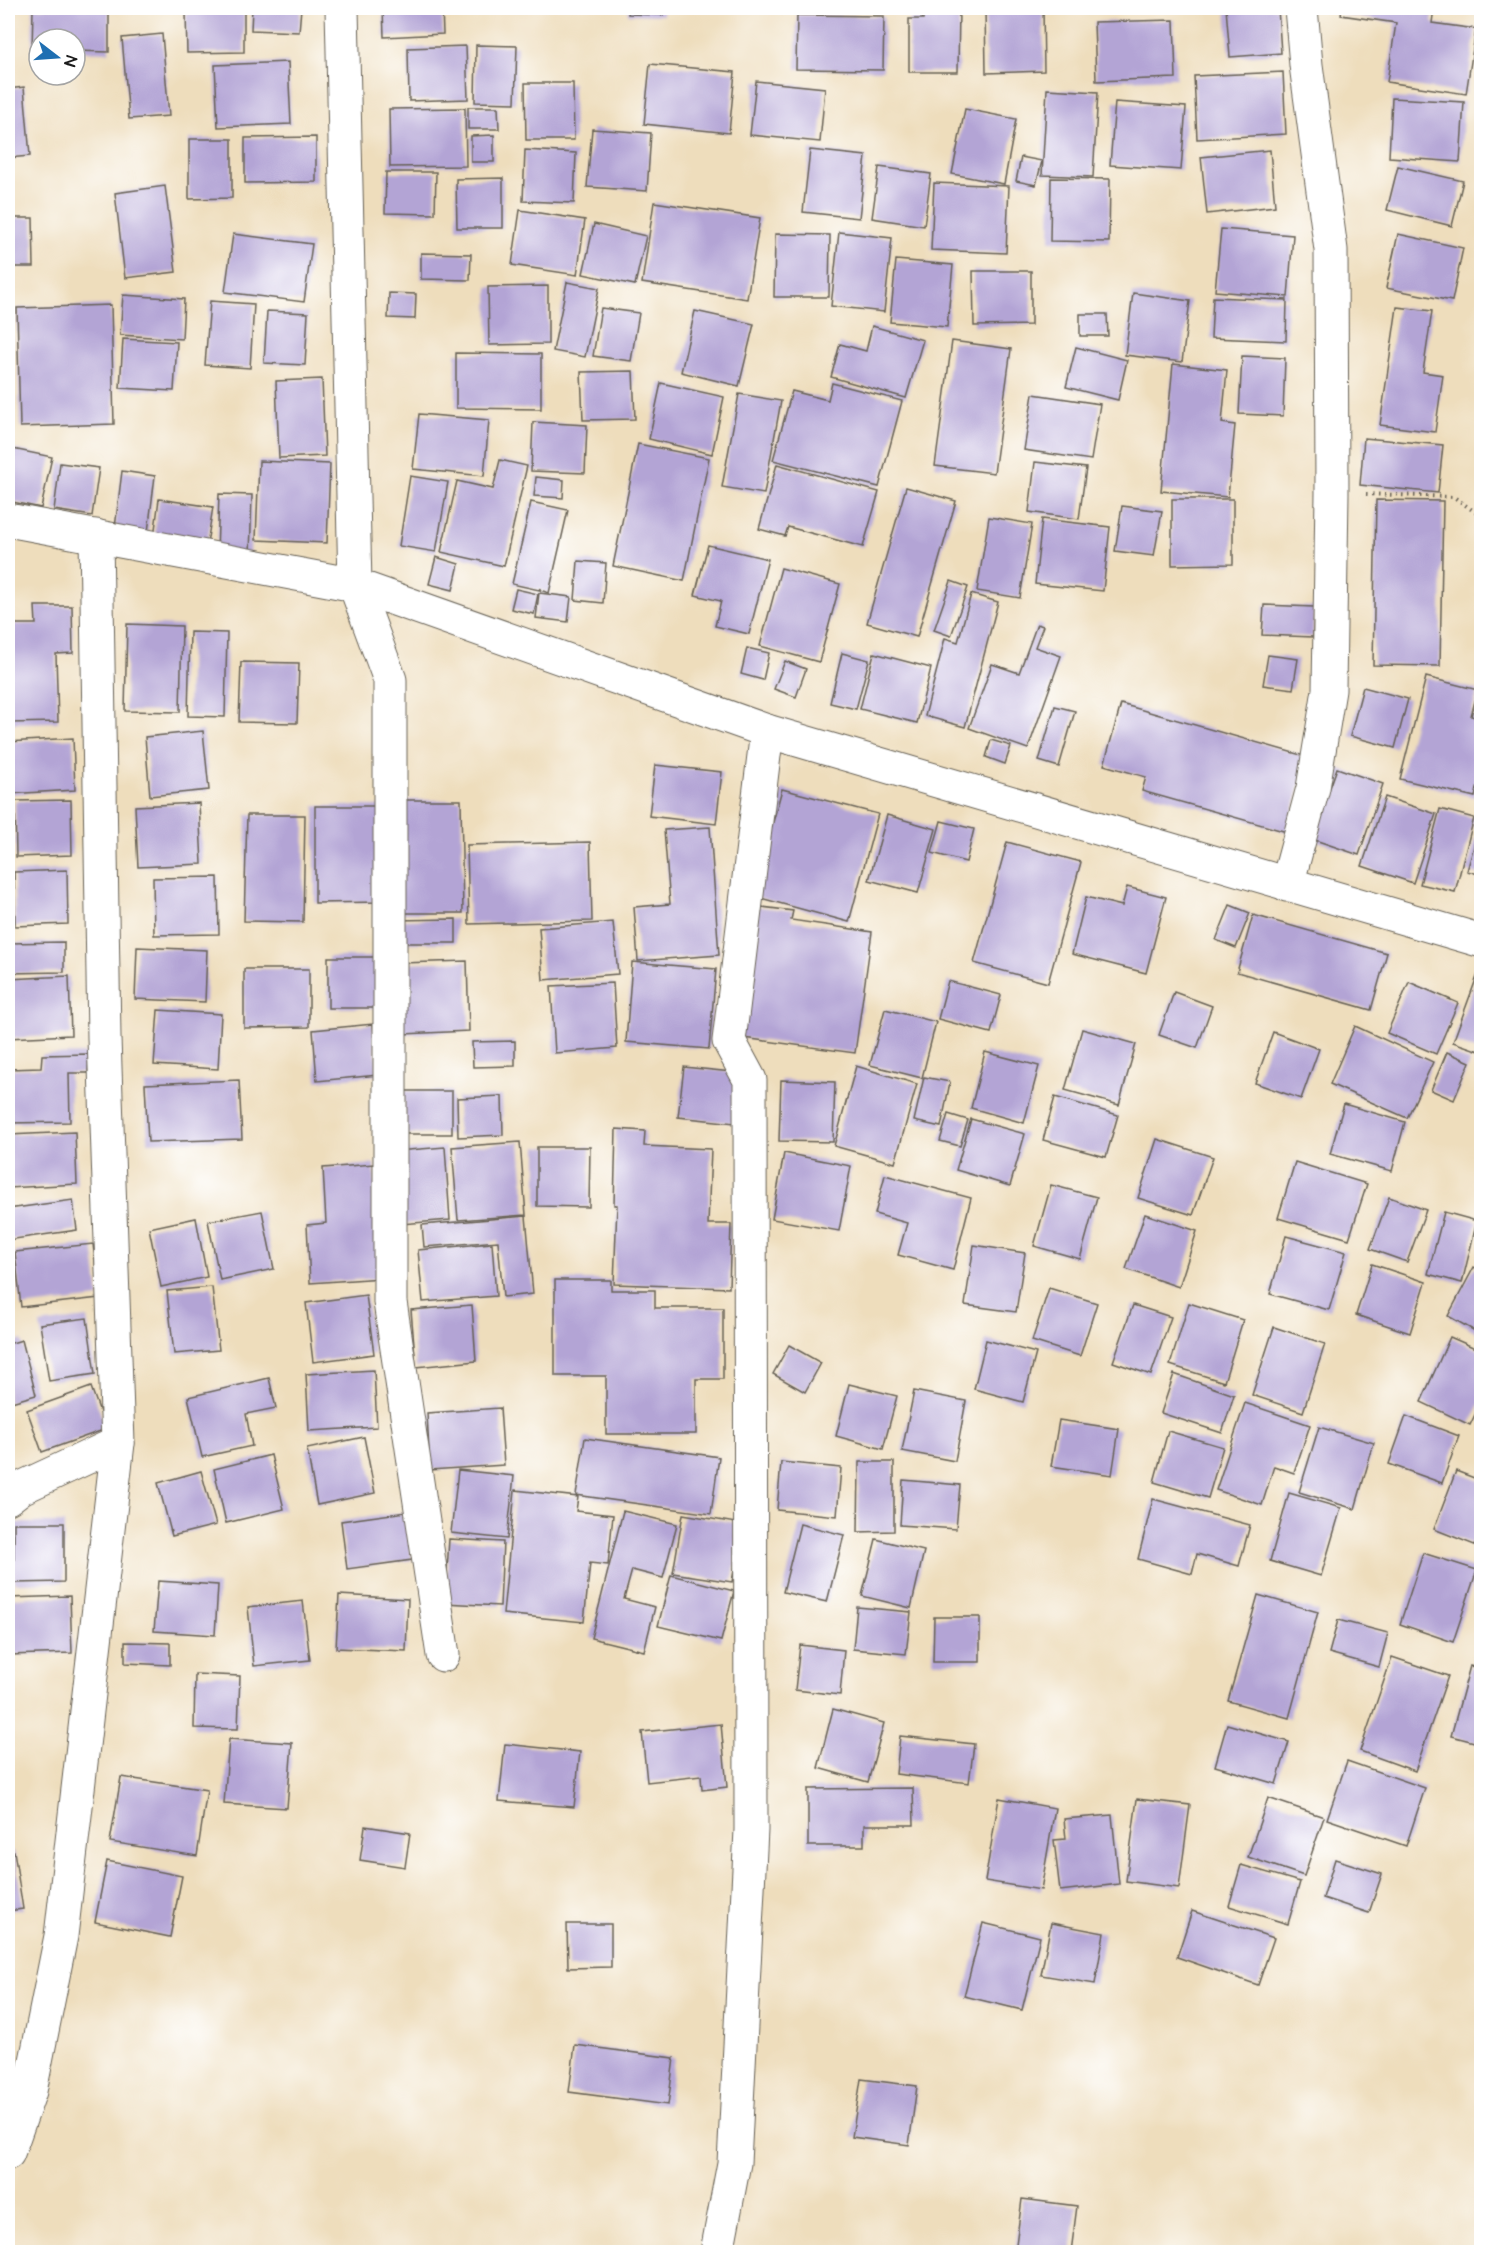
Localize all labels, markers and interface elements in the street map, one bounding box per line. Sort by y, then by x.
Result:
north arrow [27,27,87,87]
text: N [58,53,82,69]

